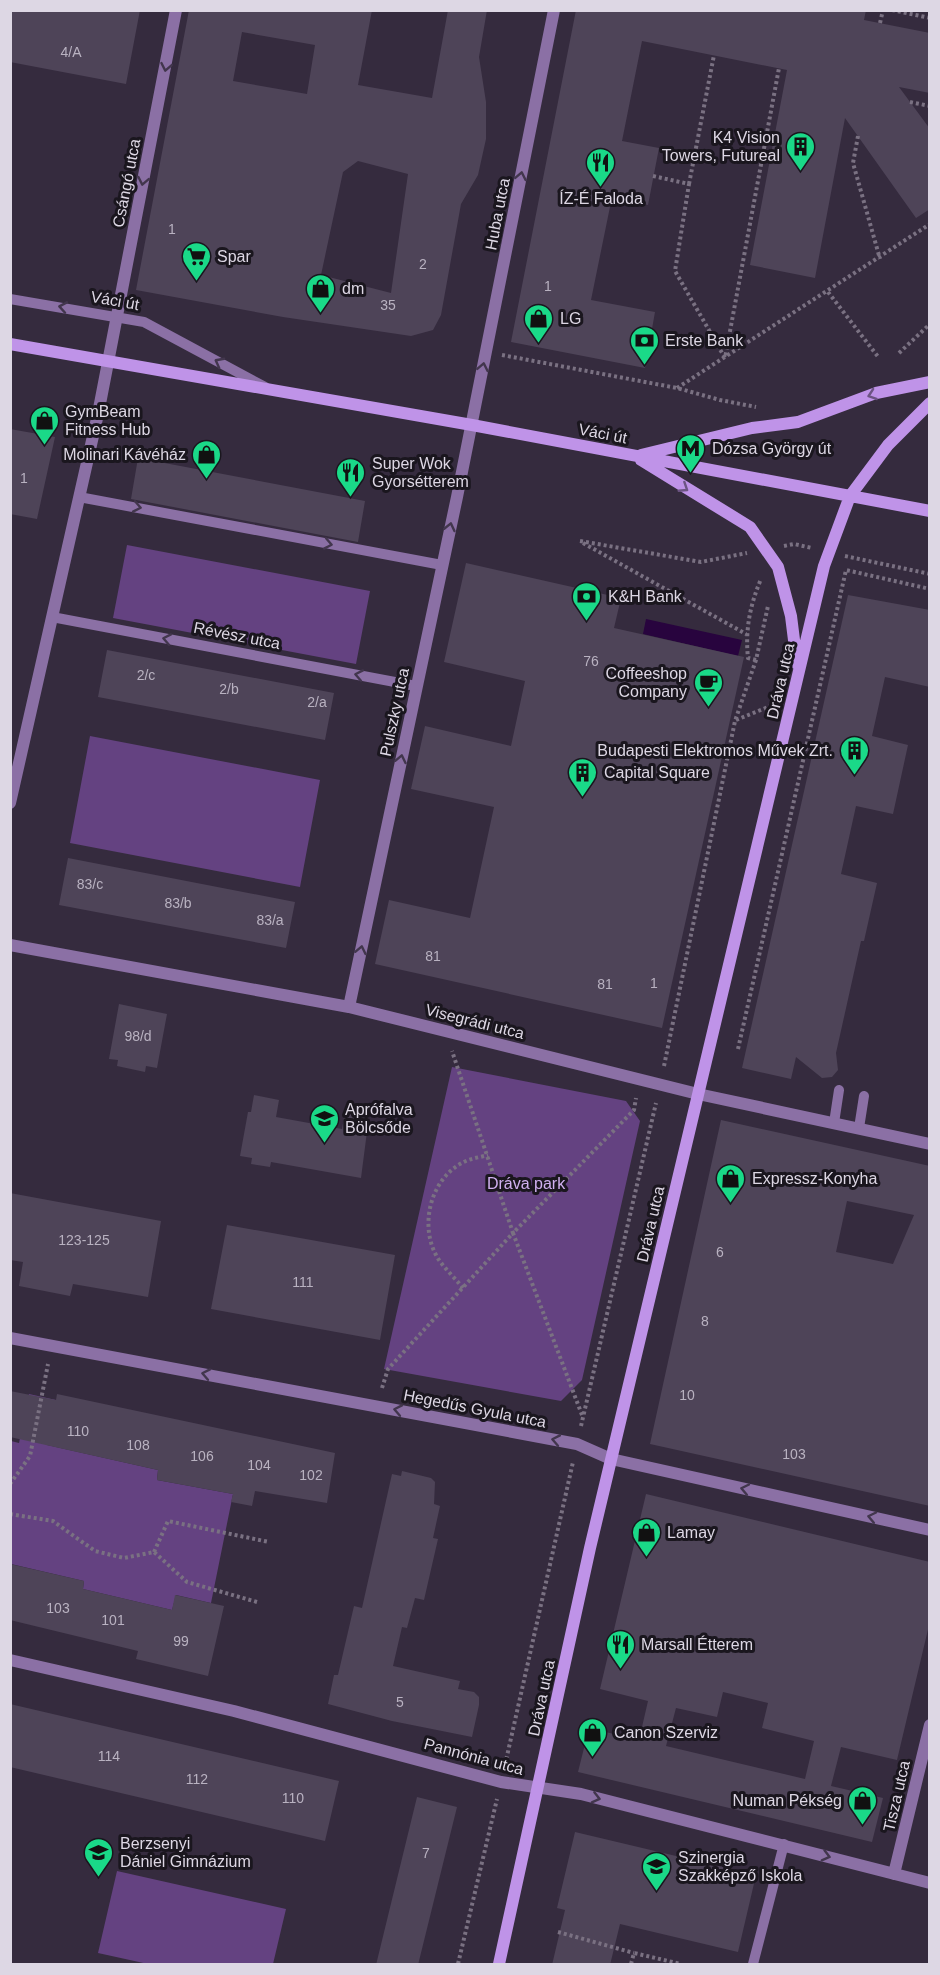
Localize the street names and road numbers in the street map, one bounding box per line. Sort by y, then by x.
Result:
street label: Csángó utca [110,137,143,229]
street label: Huba utca [482,177,513,252]
street label: Váci út [89,288,141,313]
street label: Váci út [577,420,629,447]
street label: Révész utca [192,619,282,652]
street label: Dráva utca [764,641,797,721]
street label: Pulszky utca [377,666,412,758]
street label: Visegrádi utca [424,1001,526,1042]
street label: Dráva utca [634,1184,667,1264]
street label: Hegedűs Gyula utca [402,1386,548,1431]
street label: Dráva utca [525,1658,558,1738]
street label: Pannónia utca [422,1735,526,1778]
street label: Tisza utca [880,1759,913,1833]

